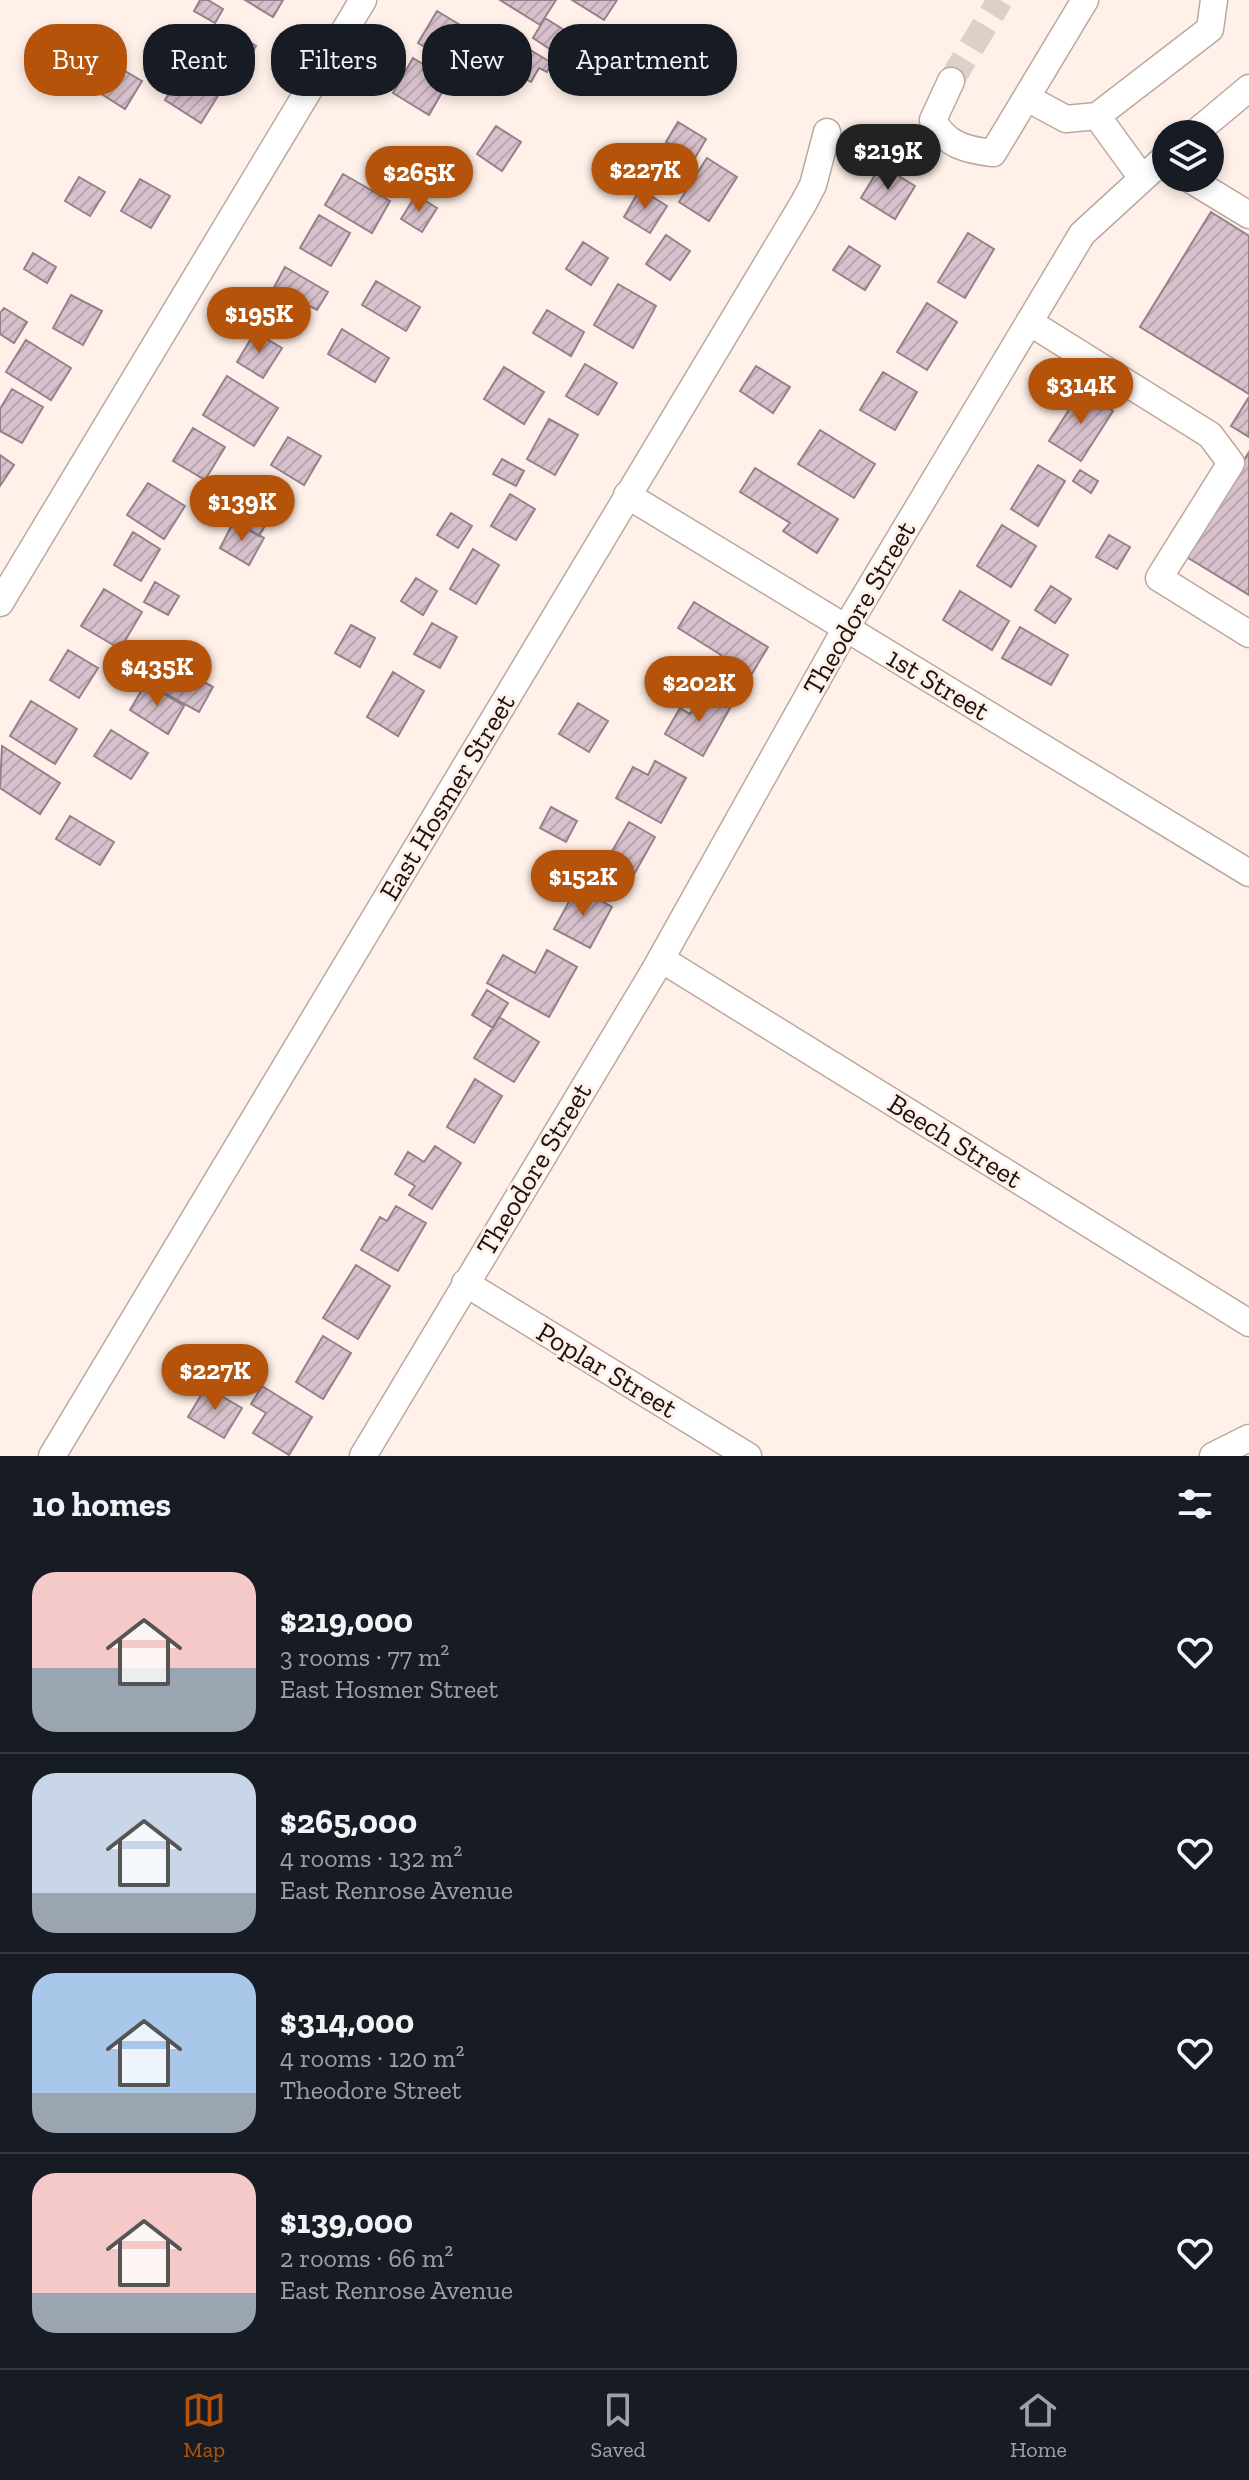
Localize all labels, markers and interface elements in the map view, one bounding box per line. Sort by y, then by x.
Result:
chip: Buy [24,24,127,96]
chip: Rent [143,24,255,96]
chip: Filters [271,24,406,96]
chip: New [422,24,532,96]
chip: Apartment [548,24,737,96]
map controls [1152,120,1224,192]
button: layers [1152,120,1224,192]
pin: $219K [832,124,944,192]
text: $219K [854,134,922,166]
pin: $227K [589,143,701,211]
pin: $265K [363,146,475,214]
text: $227K [609,153,681,185]
text: $265K [383,156,455,188]
pin: $195K [203,287,315,355]
text: $195K [225,297,293,329]
pin: $314K [1025,358,1137,426]
text: $314K [1046,368,1116,400]
pin: $139K [186,475,298,543]
text: $139K [208,485,276,517]
street label: Theodore Street [796,515,922,701]
pin: $435K [101,640,213,708]
street label: 1st Street [881,641,996,728]
text: $435K [121,650,193,682]
pin: $202K [643,656,755,724]
text: $202K [662,666,736,698]
street label: East Hosmer Street [372,687,522,906]
pin: $152K [527,850,639,918]
text: $152K [549,860,617,892]
street label: Theodore Street [470,1076,599,1261]
street label: Beech Street [882,1087,1029,1196]
street label: Poplar Street [531,1315,684,1425]
pin: $227K [159,1344,271,1412]
text: $227K [179,1354,251,1386]
icon: filters [1173,1482,1217,1526]
text: 10 homes [32,1484,171,1525]
text: $219,000 [280,1600,413,1641]
icon: home [96,1604,192,1700]
icon: heart [1173,1630,1217,1674]
text: 3 rooms · 77 m² [280,1641,449,1673]
text: East Hosmer Street [280,1673,498,1705]
text: $265,000 [280,1801,417,1842]
icon: home [96,1805,192,1901]
icon: heart [1173,1831,1217,1875]
text: 4 rooms · 132 m² [280,1842,462,1874]
text: East Renrose Avenue [280,1874,513,1906]
text: $314,000 [280,2001,414,2042]
icon: home [96,2005,192,2101]
icon: heart [1173,2031,1217,2075]
text: 4 rooms · 120 m² [280,2042,465,2074]
text: Theodore Street [280,2074,461,2106]
text: $139,000 [280,2201,413,2242]
icon: home [96,2205,192,2301]
icon: heart [1173,2231,1217,2275]
text: 2 rooms · 66 m² [280,2242,453,2274]
text: East Renrose Avenue [280,2274,513,2306]
tab: Map [182,2388,226,2463]
tab: Saved [591,2388,646,2463]
tab: Home [1010,2388,1067,2463]

